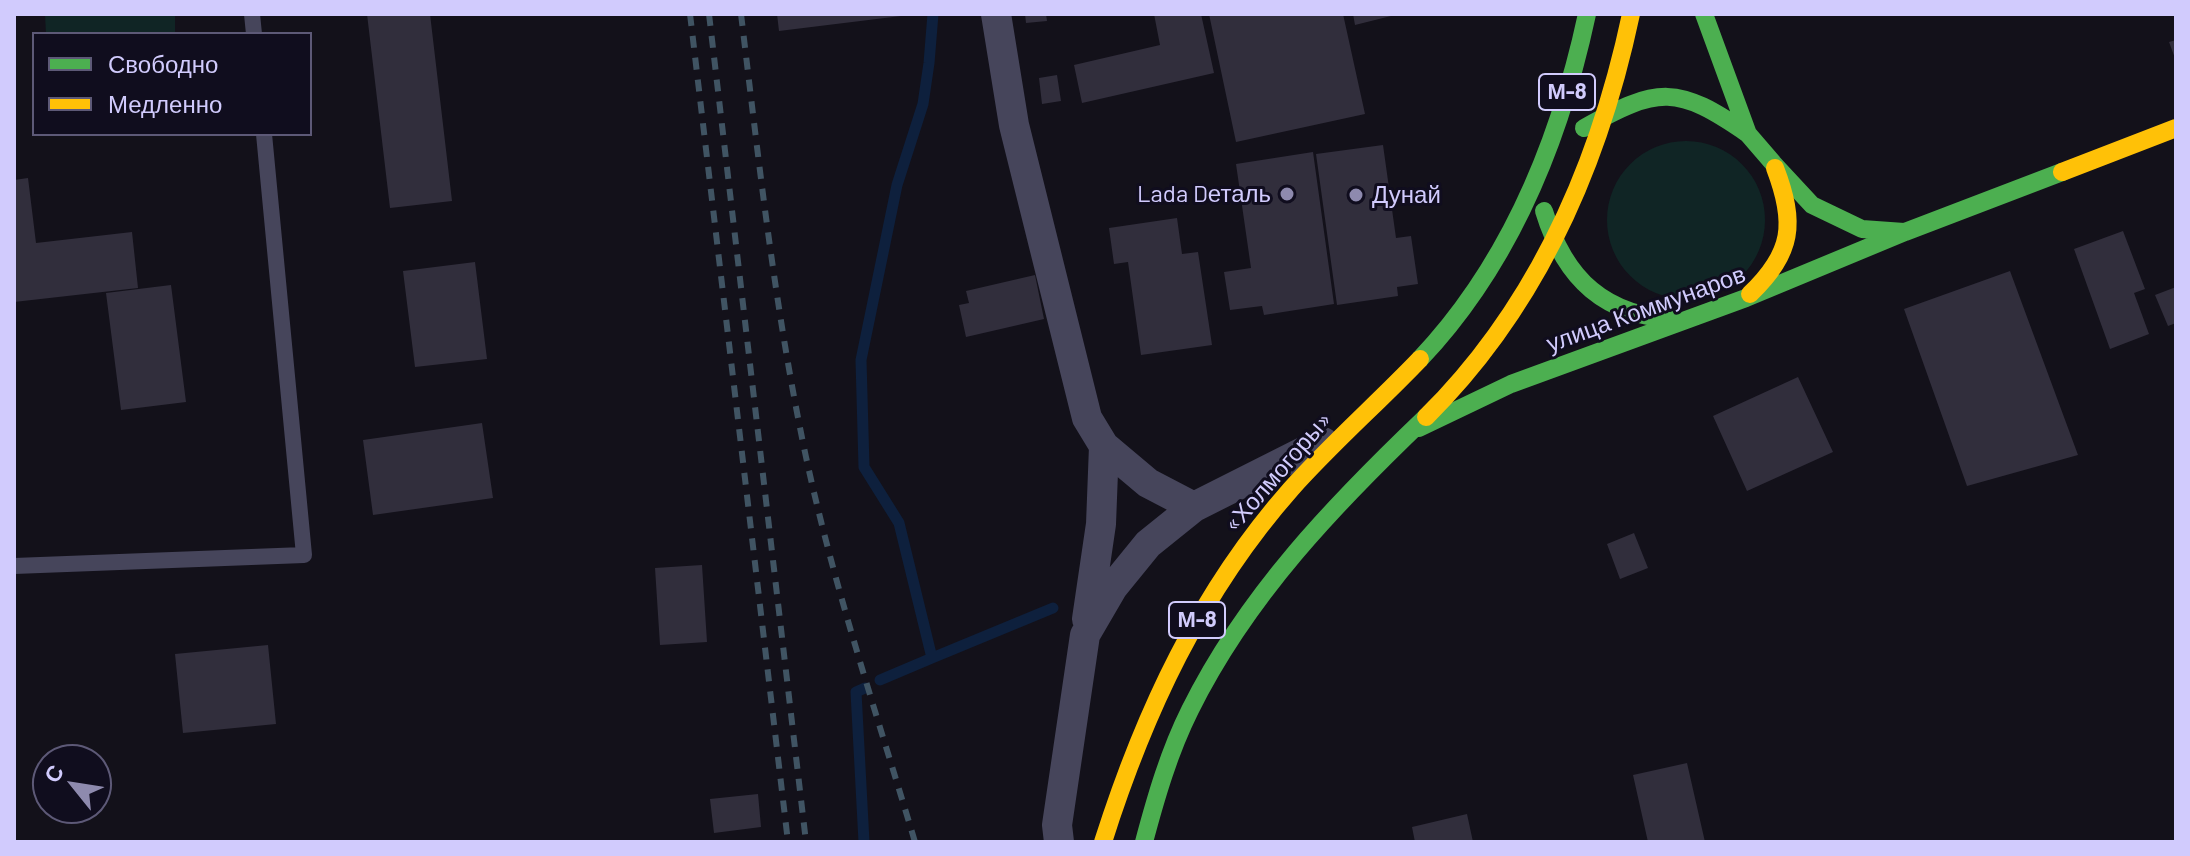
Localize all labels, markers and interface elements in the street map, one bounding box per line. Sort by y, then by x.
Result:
legend [32,32,312,136]
text: Свободно [108,49,218,78]
road number: М-8 [1539,74,1595,110]
text: Медленно [108,89,222,118]
place label: Lada Dеталь [1137,180,1271,208]
place label: Дунай [1372,181,1441,209]
marker: Lada Dеталь [1278,185,1296,203]
marker: Дунай [1347,186,1365,204]
street label: улица Коммунаров [1543,260,1749,358]
street label: «Холмогоры» [1218,406,1338,538]
road number: М-8 [1169,602,1225,638]
north arrow [32,744,112,824]
text: С [38,760,68,786]

